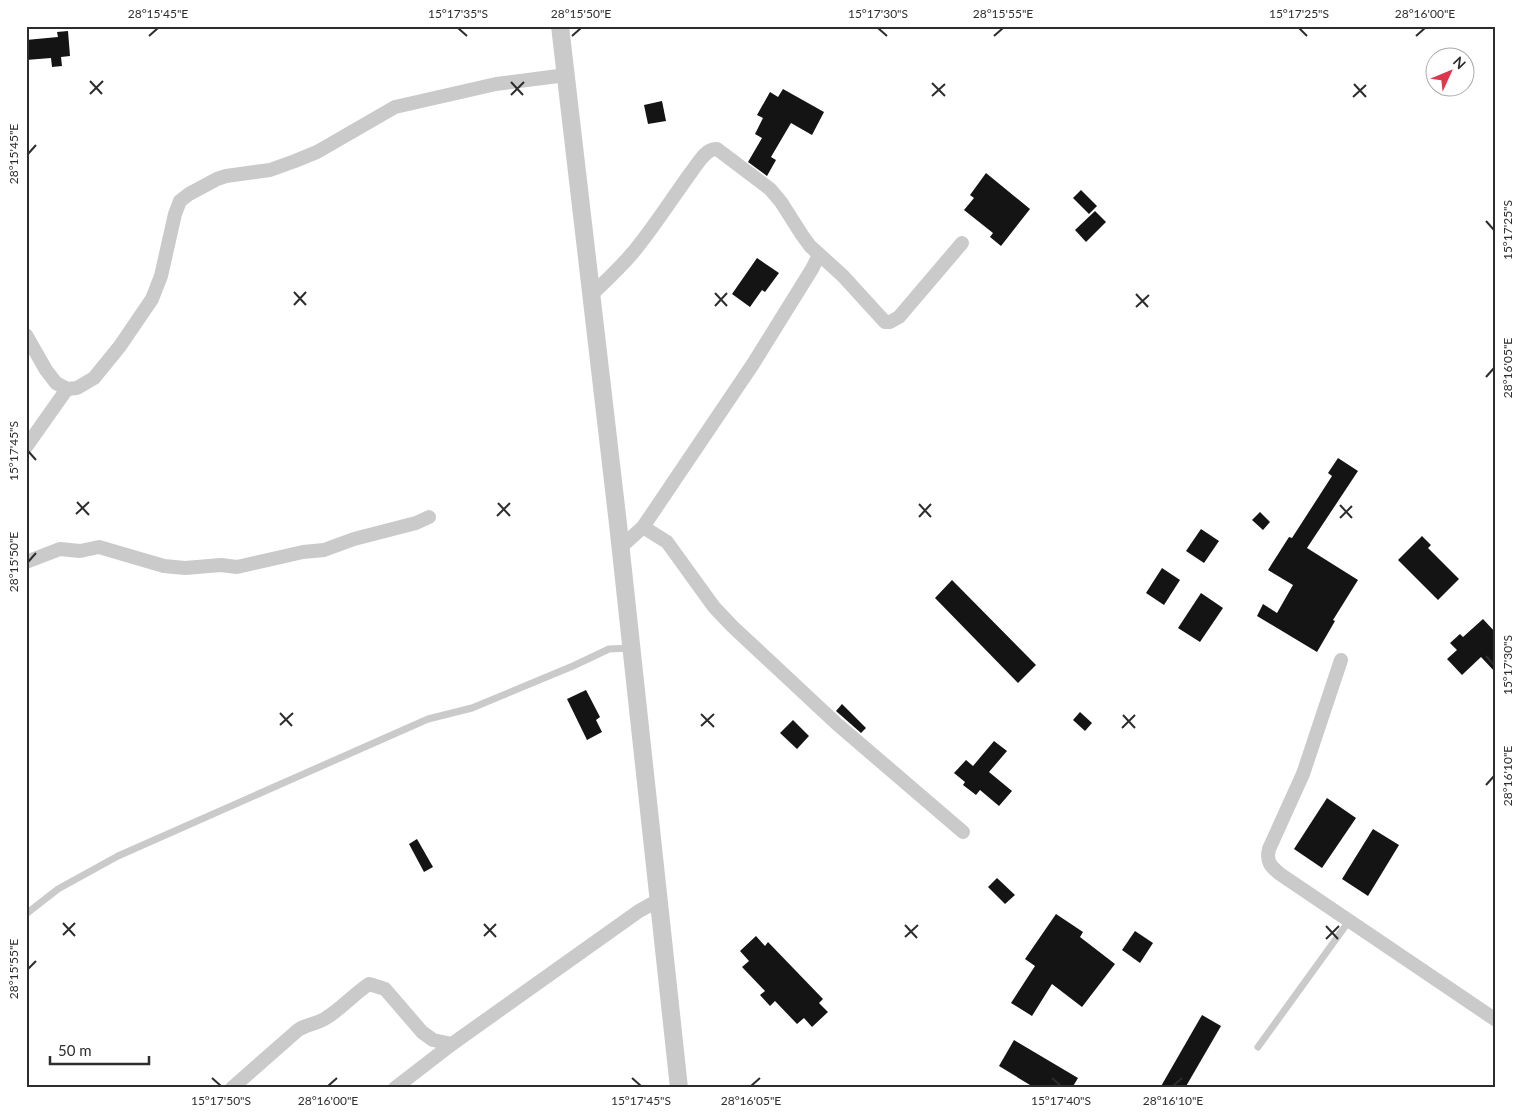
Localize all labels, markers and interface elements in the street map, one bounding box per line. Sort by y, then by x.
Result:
text: 28°15'45"E [128,6,188,21]
text: 15°17'35"S [428,6,488,21]
text: 28°15'50"E [551,6,611,21]
text: 15°17'30"S [848,6,908,21]
text: 28°15'55"E [973,6,1033,21]
text: 15°17'25"S [1269,6,1329,21]
text: 28°16'00"E [1395,6,1455,21]
north arrow [1424,48,1474,98]
text: N [1450,53,1470,72]
text: 28°15'45"E [6,124,21,184]
text: 15°17'25"S [1500,200,1515,260]
text: 28°16'05"E [1500,338,1515,398]
text: 15°17'45"S [6,421,21,481]
text: 28°15'50"E [6,532,21,592]
text: 15°17'30"S [1500,635,1515,695]
text: 28°16'10"E [1500,746,1515,806]
text: 28°15'55"E [6,939,21,999]
scale bar [50,1034,149,1066]
text: 50 m [58,1041,92,1059]
text: 15°17'50"S [191,1093,251,1108]
text: 28°16'00"E [298,1093,358,1108]
text: 15°17'45"S [611,1093,671,1108]
text: 28°16'05"E [721,1093,781,1108]
text: 15°17'40"S [1031,1093,1091,1108]
text: 28°16'10"E [1143,1093,1203,1108]

